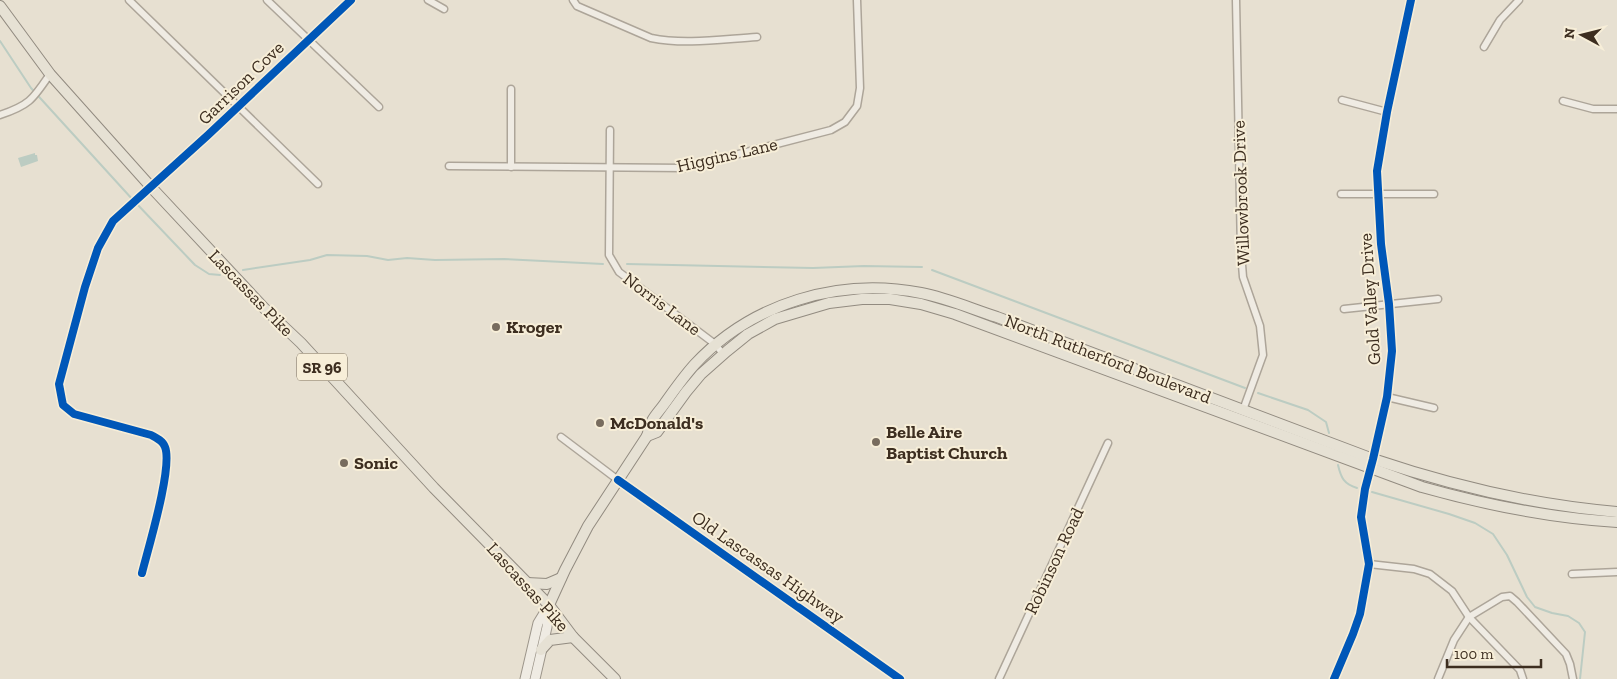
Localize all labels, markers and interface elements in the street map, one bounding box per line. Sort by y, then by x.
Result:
north arrow [1557,10,1607,60]
text: N [1561,27,1579,40]
street label: Garrison Cove [194,37,288,129]
street label: Willowbrook Drive [1227,120,1255,266]
street label: Higgins Lane [674,133,780,177]
street label: Gold Valley Drive [1354,232,1386,366]
street label: Lascassas Pike [204,245,298,341]
street label: Norris Lane [619,268,705,340]
street label: North Rutherford Boulevard [1002,309,1214,409]
place label: Kroger [506,316,562,338]
marker: Kroger [490,321,502,333]
road number: SR 96 [297,354,347,381]
place label: McDonald's [610,412,703,434]
marker: McDonald's [594,417,606,429]
place label: Belle Aire Baptist Church [886,421,1008,464]
marker: Belle Aire Baptist Church [870,436,882,448]
place label: Sonic [354,452,398,474]
marker: Sonic [338,457,350,469]
street label: Robinson Road [1020,504,1088,618]
street label: Old Lascassas Highway [688,506,849,628]
street label: Lascassas Pike [482,538,574,636]
scale bar [1447,636,1541,668]
text: 100 m [1454,645,1493,663]

